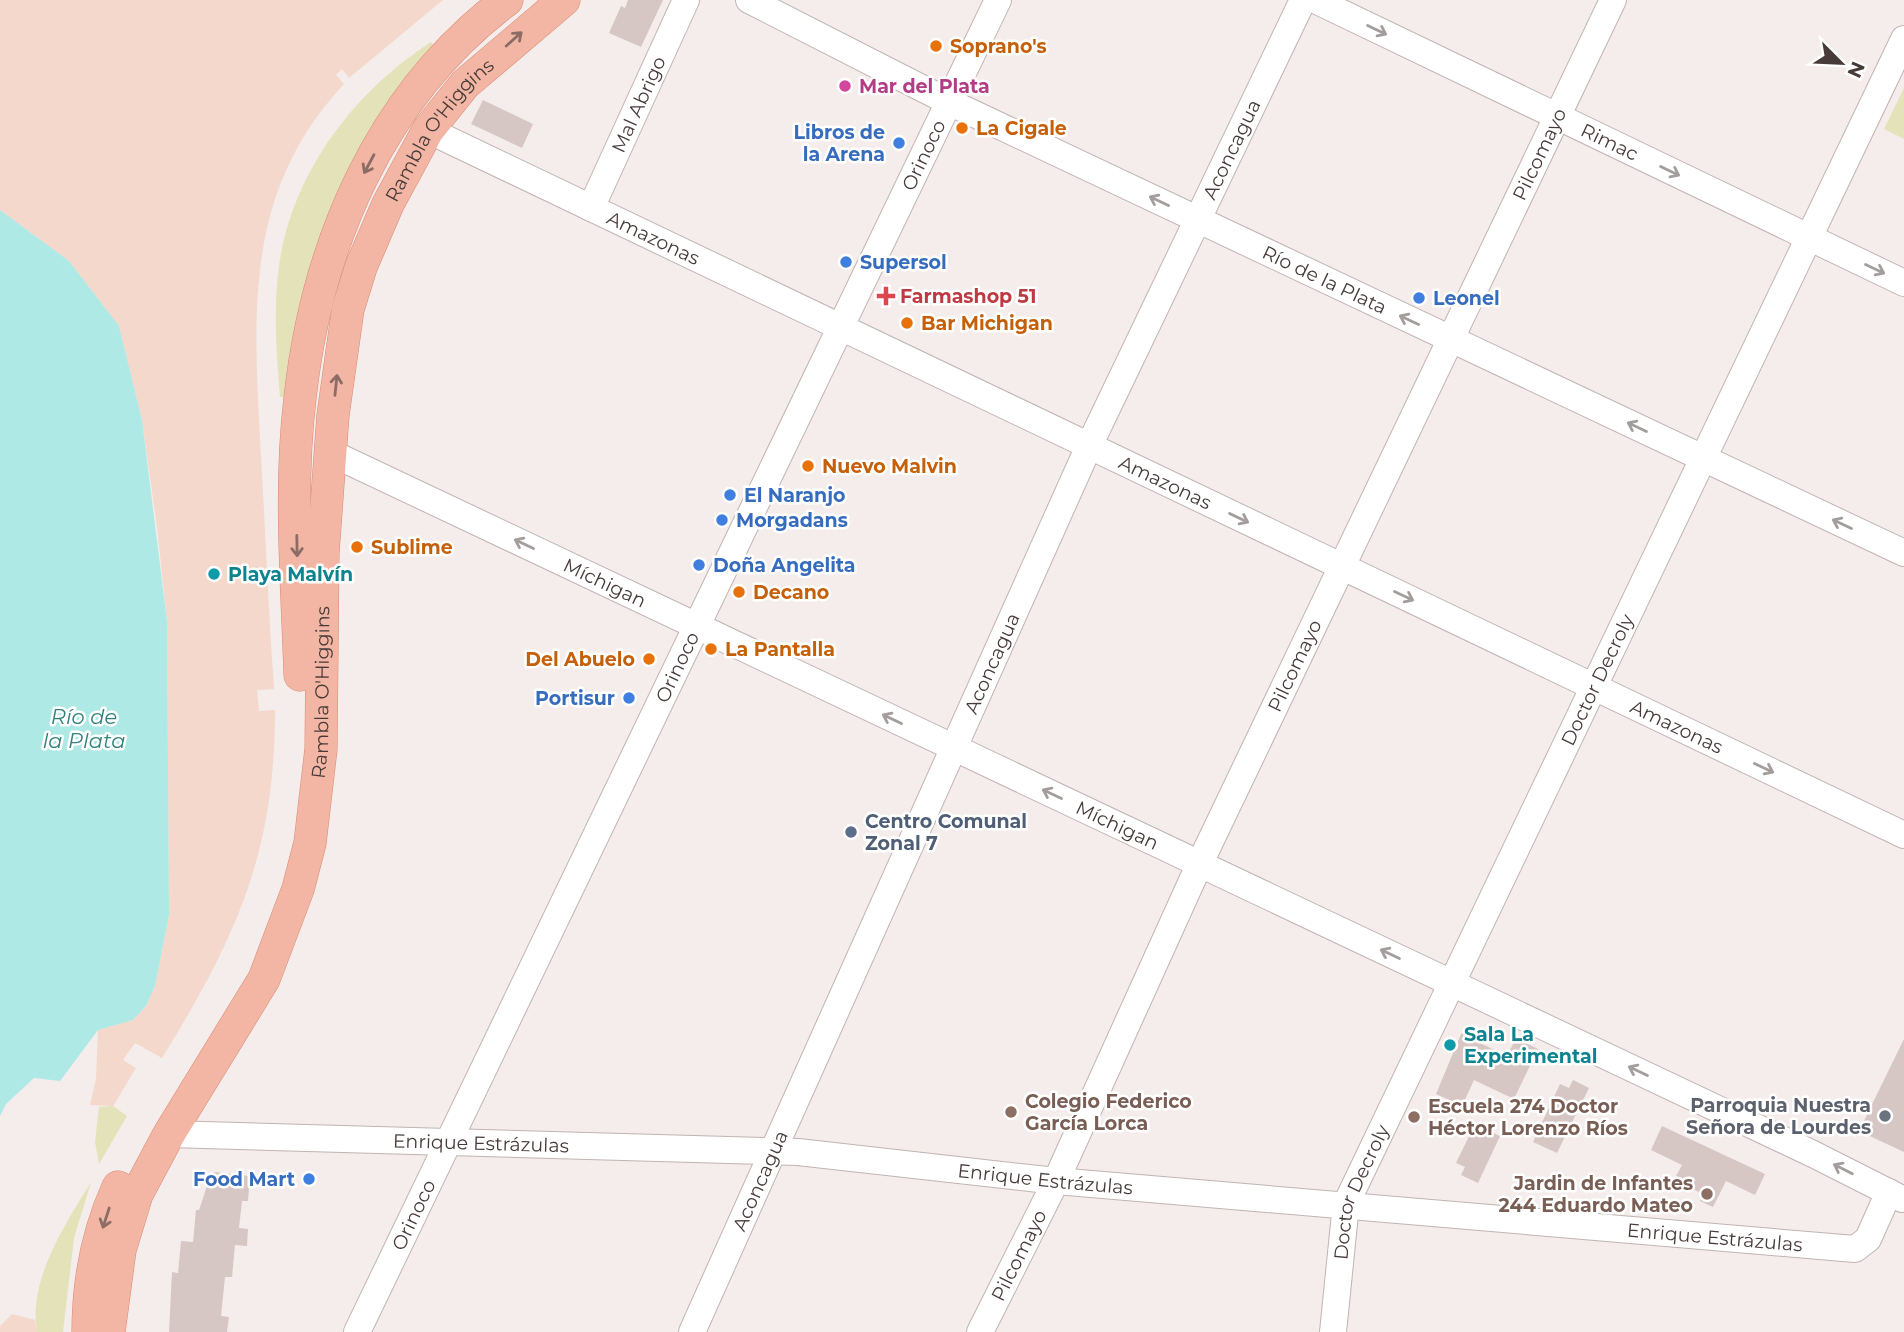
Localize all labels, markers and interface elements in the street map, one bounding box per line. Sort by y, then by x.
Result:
one-way arrow [1366,23,1387,37]
north arrow [1806,28,1876,98]
one-way arrow [505,31,522,48]
place label: Soprano's [950,35,1047,58]
marker: Soprano's [928,38,944,54]
street label: Mal Abrigo [606,52,670,156]
street label: Rambla O'Higgins [380,53,498,206]
text: N [1842,58,1870,81]
place label: Mar del Plata [859,75,990,98]
marker: Mar del Plata [837,78,853,94]
street label: Aconcagua [1198,96,1265,203]
street label: Pilcomayo [1507,104,1571,204]
street label: Orinoco [897,116,950,194]
place label: La Cigale [976,117,1067,140]
street label: Rimac [1577,118,1642,165]
marker: La Cigale [954,120,970,136]
place label: Libros de la Arena [794,121,885,166]
marker: Libros de la Arena [891,135,907,151]
one-way arrow [361,153,375,174]
one-way arrow [1659,165,1680,178]
one-way arrow [1149,194,1170,207]
street label: Amazonas [604,206,704,270]
street label: Río de la Plata [1259,240,1391,319]
place label: Supersol [860,251,947,274]
marker: Supersol [838,254,854,270]
one-way arrow [1864,263,1885,277]
place label: Farmashop 51 [900,285,1036,308]
place label: Leonel [1433,287,1500,310]
marker: Farmashop 51 [878,288,894,304]
marker: Leonel [1411,290,1427,306]
place label: Bar Michigan [921,312,1053,335]
one-way arrow [1399,312,1420,326]
marker: Bar Michigan [899,315,915,331]
one-way arrow [330,374,343,397]
one-way arrow [1627,420,1648,433]
street label: Amazonas [1115,450,1215,514]
place label: Nuevo Malvin [822,455,957,478]
marker: Nuevo Malvin [800,458,816,474]
place label: El Naranjo [744,484,846,507]
marker: El Naranjo [722,487,738,503]
place label: Morgadans [736,509,848,532]
one-way arrow [1228,511,1249,525]
marker: Morgadans [714,512,730,528]
one-way arrow [1832,517,1853,530]
one-way arrow [290,535,304,558]
place label: Sublime [371,536,453,559]
one-way arrow [514,537,535,550]
marker: Sublime [349,539,365,555]
street label: Míchigan [560,553,650,612]
place label: Doña Angelita [713,554,856,577]
marker: Doña Angelita [691,557,707,573]
place label: Playa Malvín [228,563,353,586]
marker: Playa Malvín [206,566,222,582]
place label: Decano [753,581,829,604]
marker: Decano [731,584,747,600]
one-way arrow [1393,590,1414,604]
street label: Rambla O'Higgins [306,606,334,780]
street label: Aconcagua [959,609,1024,717]
street label: Doctor Decroly [1556,610,1639,749]
street label: Pilcomayo [1263,616,1326,715]
street label: Orinoco [650,628,704,706]
place label: La Pantalla [725,638,835,661]
marker: La Pantalla [703,641,719,657]
place label: Del Abuelo [525,648,635,671]
marker: Del Abuelo [641,651,657,667]
place label: Portisur [535,687,615,710]
marker: Portisur [621,690,637,706]
street label: Amazonas [1627,695,1727,758]
water label: Río de la Plata [43,704,125,753]
one-way arrow [882,712,903,725]
one-way arrow [1753,762,1774,775]
one-way arrow [1041,787,1063,800]
street label: Míchigan [1072,796,1163,854]
place label: Centro Comunal Zonal 7 [865,810,1027,855]
marker: Centro Comunal Zonal 7 [843,824,859,840]
one-way arrow [1380,946,1401,959]
place label: Sala La Experimental [1464,1023,1597,1068]
marker: Sala La Experimental [1442,1037,1458,1053]
one-way arrow [1628,1064,1649,1077]
place label: Colegio Federico García Lorca [1025,1090,1192,1135]
place label: Parroquia Nuestra Señora de Lourdes [1686,1094,1871,1139]
place label: Escuela 274 Doctor Héctor Lorenzo Ríos [1428,1095,1628,1140]
marker: Colegio Federico García Lorca [1003,1104,1019,1120]
marker: Parroquia Nuestra Señora de Lourdes [1877,1108,1893,1124]
marker: Escuela 274 Doctor Héctor Lorenzo Ríos [1406,1109,1422,1125]
street label: Doctor Decroly [1329,1120,1394,1261]
street label: Aconcagua [727,1127,792,1234]
street label: Enrique Estrázulas [393,1129,569,1157]
street label: Enrique Estrázulas [956,1159,1134,1199]
one-way arrow [1833,1162,1854,1176]
place label: Food Mart [193,1168,295,1191]
marker: Food Mart [301,1171,317,1187]
place label: Jardin de Infantes 244 Eduardo Mateo [1499,1172,1693,1217]
street label: Orinoco [387,1176,440,1254]
marker: Jardin de Infantes 244 Eduardo Mateo [1699,1186,1715,1202]
street label: Pilcomayo [986,1206,1051,1305]
one-way arrow [98,1207,111,1229]
street label: Enrique Estrázulas [1626,1218,1803,1256]

